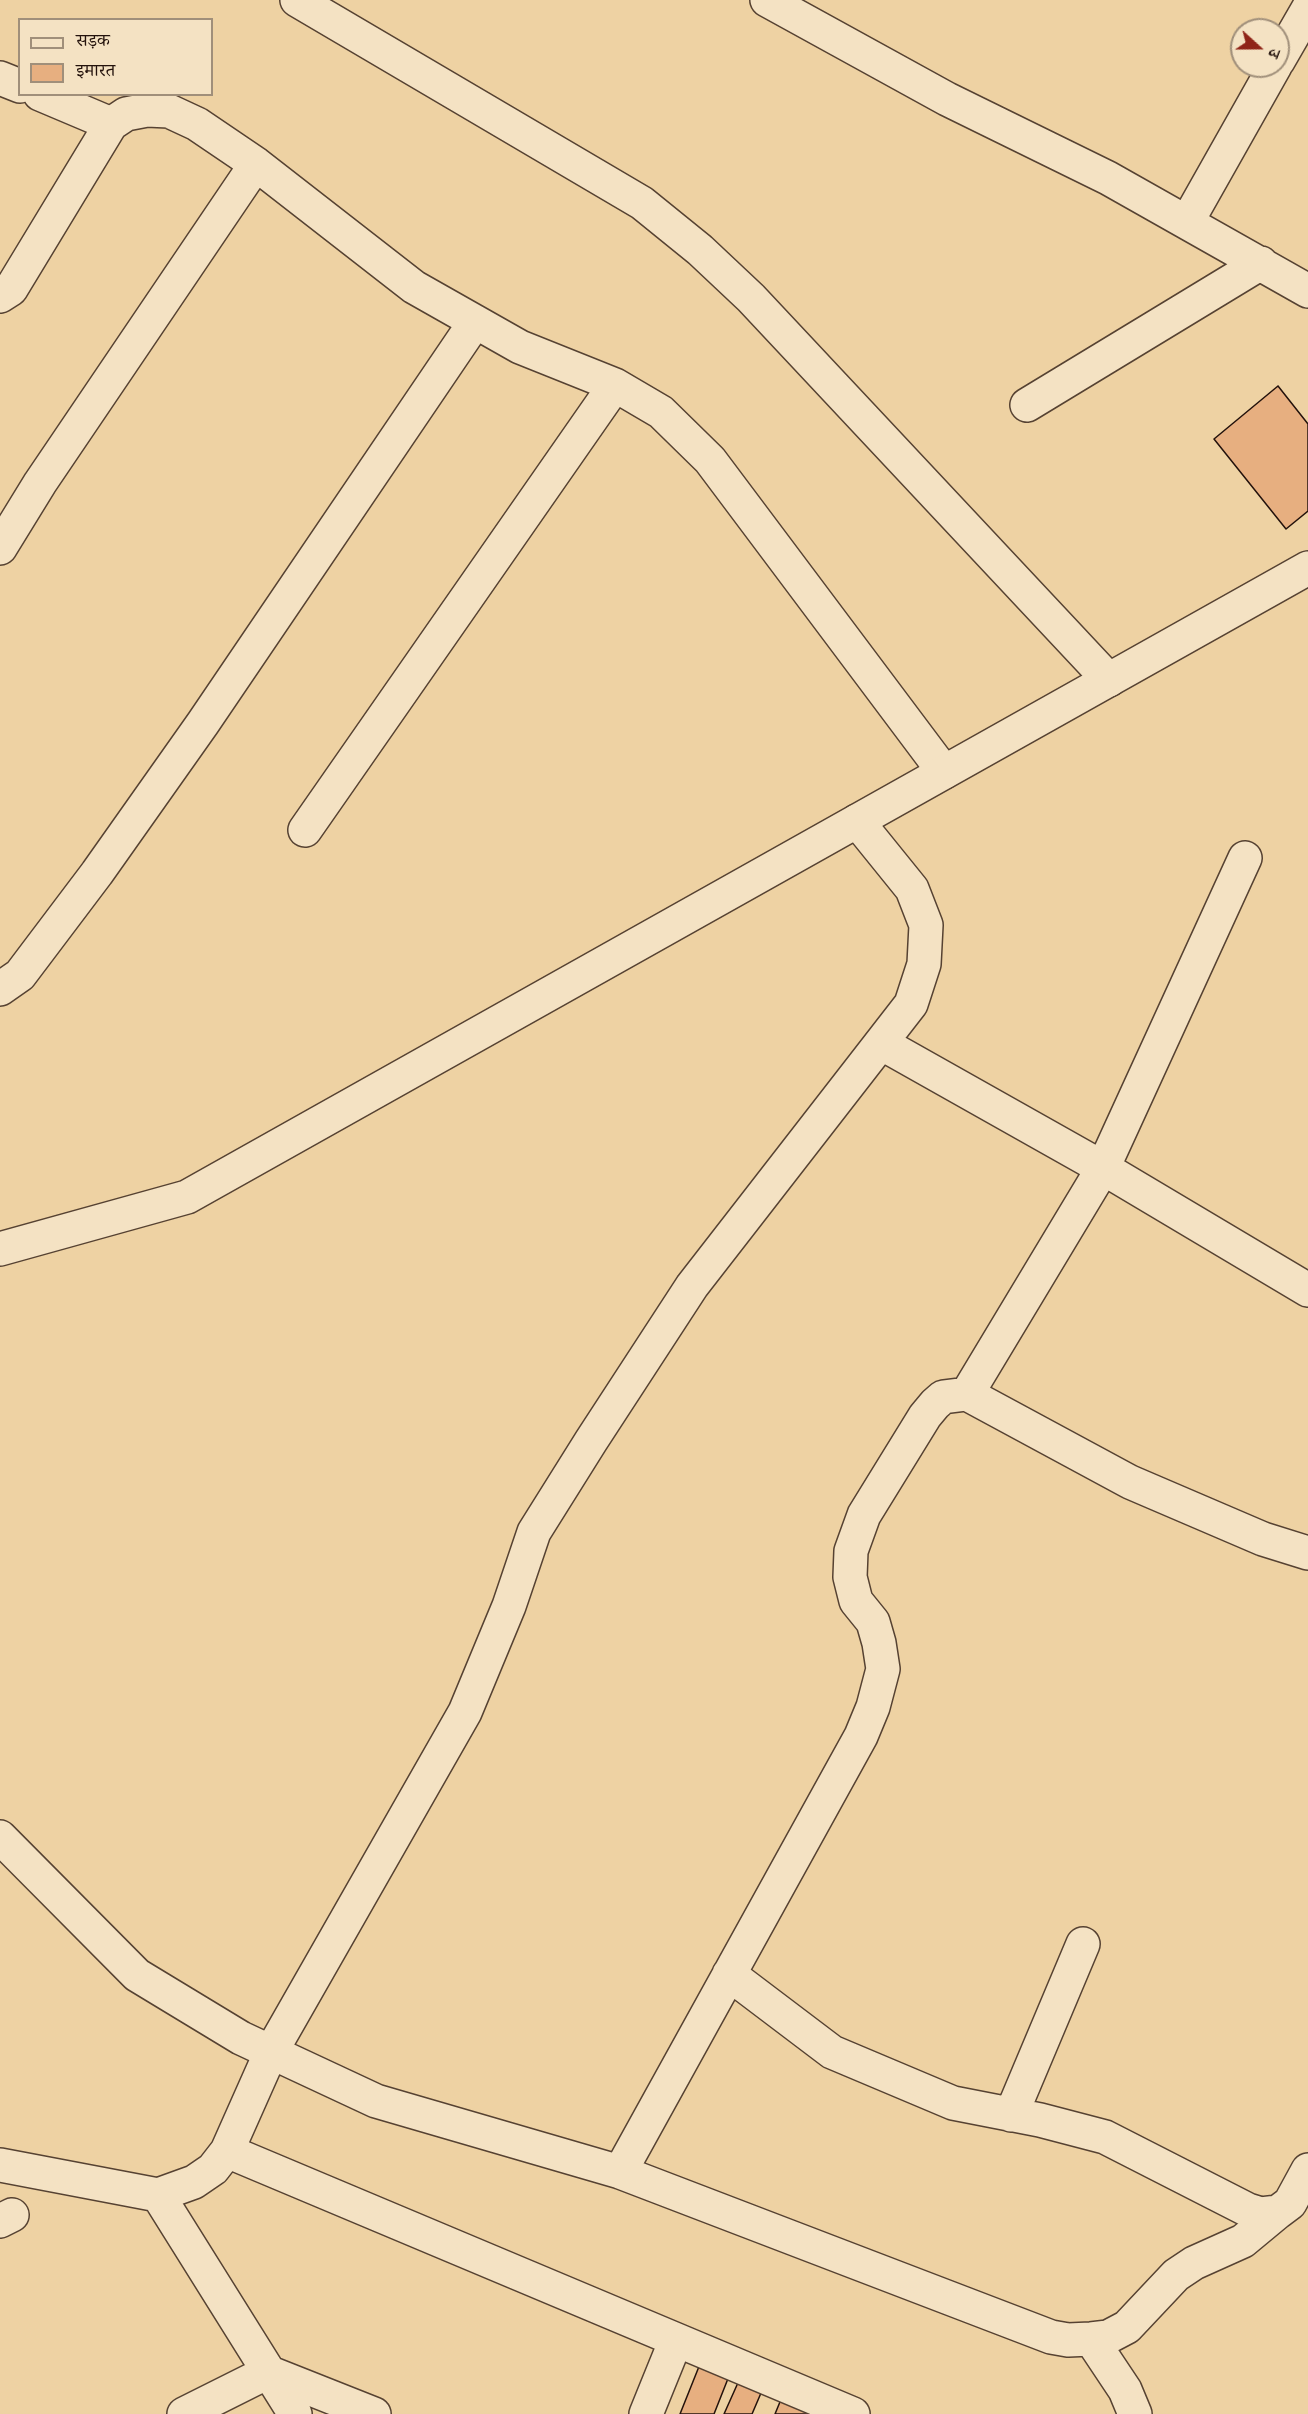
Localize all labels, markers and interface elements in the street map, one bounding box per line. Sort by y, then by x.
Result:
legend [18,18,213,96]
north arrow [1230,18,1290,78]
text: सड़क [76,29,110,51]
text: उ [1264,46,1286,61]
text: इमारत [76,59,115,81]

